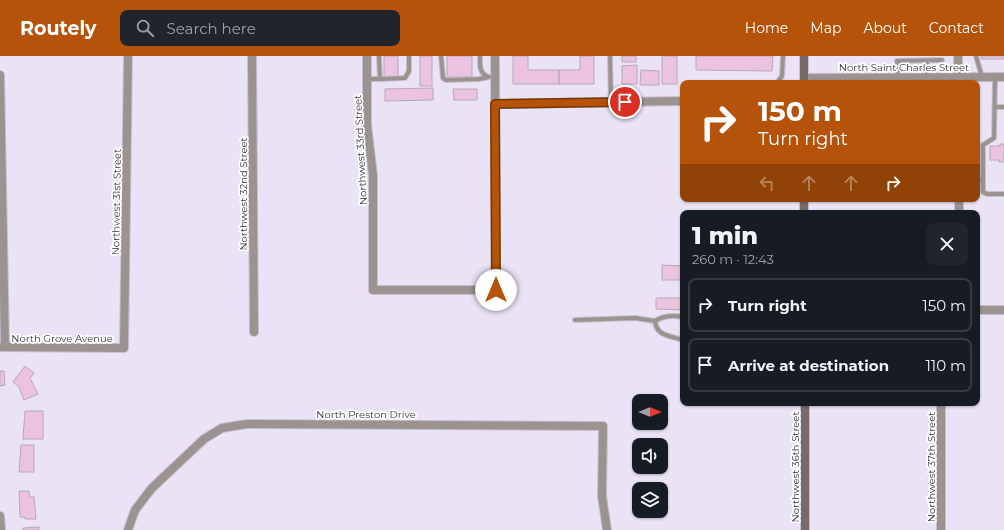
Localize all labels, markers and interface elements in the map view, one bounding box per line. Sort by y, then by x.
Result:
search box [120,10,400,46]
text: Routely [20,17,96,40]
icon: search [134,17,156,39]
text: Search here [166,19,256,38]
text: Home [745,19,788,37]
text: Map [810,19,841,37]
text: About [863,19,907,37]
text: Contact [929,19,984,37]
street label: North Saint Charles Street [839,61,969,74]
pin [608,85,642,119]
icon: arrive [614,91,636,113]
text: 150 m [758,94,842,128]
street label: Northwest 33rd Street [351,95,370,205]
icon: right [692,96,744,148]
text: Turn right [758,128,848,150]
street label: Northwest 32nd Street [237,137,250,251]
street label: Northwest 31st Street [109,149,124,255]
icon: left [756,172,778,194]
icon: ahead [798,172,820,194]
icon: ahead [840,172,862,194]
icon: right [882,172,904,194]
text: 1 min [692,221,758,250]
button: close [926,223,968,265]
text: 260 m · 12:43 [692,251,774,267]
position arrow [475,269,517,311]
icon: right [694,294,716,316]
text: Turn right [728,296,807,315]
text: 150 m [922,296,966,315]
street label: North Grove Avenue [11,332,113,345]
icon: arrive [694,354,716,376]
text: Arrive at destination [728,356,889,375]
text: 110 m [925,356,966,375]
north arrow [632,394,668,430]
map controls [632,394,668,518]
street label: North Preston Drive [316,408,416,421]
street label: Northwest 36th Street [789,412,802,522]
street label: Northwest 37th Street [925,412,938,522]
button: sound [632,438,668,474]
button: layers [632,482,668,518]

